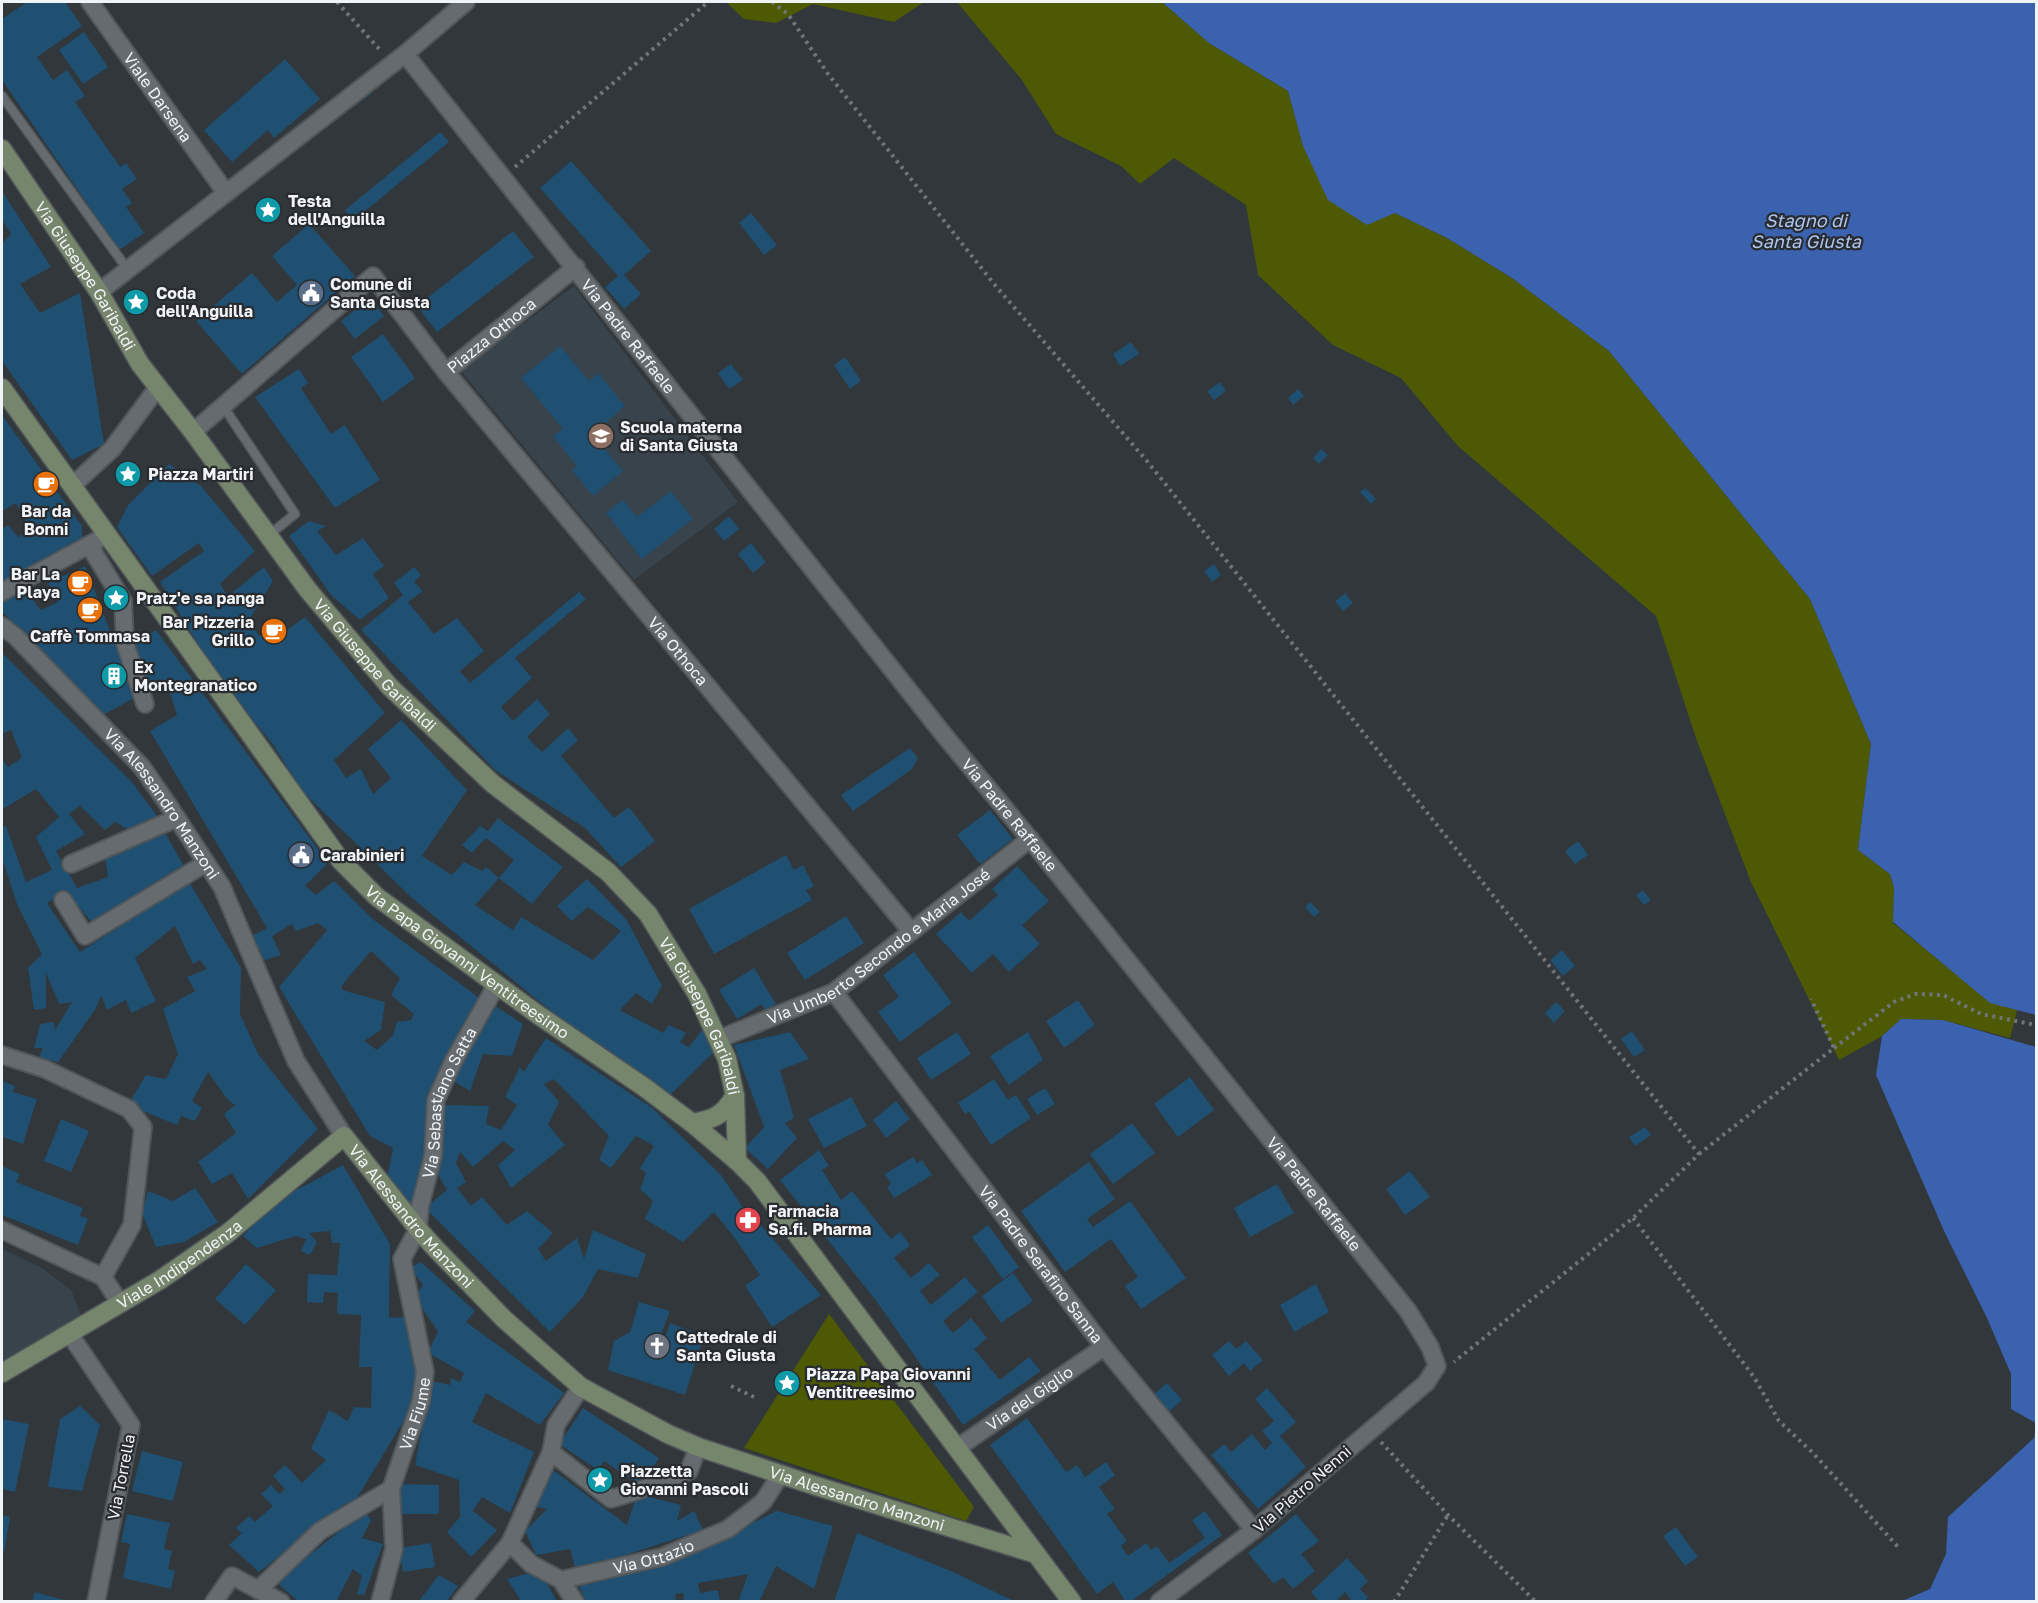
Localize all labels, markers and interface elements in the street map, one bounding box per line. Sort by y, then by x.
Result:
street label: Viale Darsena [119,49,197,146]
place label: Testa dell'Anguilla [288,191,385,229]
place icon: Testa dell'Anguilla [253,195,283,225]
street label: Via Giuseppe Garibaldi [30,198,140,354]
water label: Stagno di Santa Giusta [1751,209,1862,252]
place label: Comune di Santa Giusta [330,274,430,312]
street label: Via Padre Raffaele [577,275,680,398]
public building icon: Comune di Santa Giusta [296,278,326,308]
place label: Coda dell'Anguilla [156,283,253,321]
place icon: Coda dell'Anguilla [121,287,151,317]
street label: Piazza Othoca [443,293,540,377]
place label: Scuola materna di Santa Giusta [620,417,742,455]
school or university icon: Scuola materna di Santa Giusta [586,421,616,451]
place icon: Piazza Martiri [113,459,143,489]
place label: Piazza Martiri [148,464,254,484]
cafe icon: Bar da Bonni [31,469,61,499]
place label: Bar da Bonni [21,501,71,539]
place label: Bar La Playa [11,564,60,602]
cafe icon: Bar La Playa [65,568,95,598]
place icon: Pratz'e sa panga [101,583,131,613]
place label: Pratz'e sa panga [136,588,264,608]
street label: Via Giuseppe Garibaldi [310,594,441,736]
cafe icon: Caffè Tommasa [75,595,105,625]
place label: Bar Pizzeria Grillo [162,612,254,650]
street label: Via Othoca [644,613,713,690]
cafe icon: Bar Pizzeria Grillo [259,616,289,646]
place label: Caffè Tommasa [30,626,150,646]
place label: Ex Montegranatico [134,657,257,695]
building icon: Ex Montegranatico [99,661,129,691]
street label: Via Alessandro Manzoni [100,724,224,883]
street label: Via Padre Raffaele [957,754,1062,876]
public building icon: Carabinieri [286,840,316,870]
place label: Carabinieri [320,845,404,865]
street label: Via Umberto Secondo e Maria José [764,864,994,1028]
street label: Via Papa Giovanni Ventitreesimo [361,881,573,1043]
street label: Via Giuseppe Garibaldi [655,933,744,1097]
street label: Via Sebastiano Satta [418,1023,481,1181]
street label: Via Padre Raffaele [1262,1133,1366,1255]
street label: Via Alessandro Manzoni [345,1140,478,1292]
street label: Via Padre Serafino Sanna [975,1181,1107,1347]
place label: Farmacia Sa.fi. Pharma [768,1201,871,1239]
pharmacy icon: Farmacia Sa.fi. Pharma [733,1205,763,1235]
street label: Viale Indipendenza [113,1216,246,1313]
place label: Cattedrale di Santa Giusta [676,1327,777,1365]
church icon: Cattedrale di Santa Giusta [642,1331,672,1361]
street label: Via del Giglio [982,1361,1077,1435]
place label: Piazza Papa Giovanni Ventitreesimo [806,1364,971,1402]
place icon: Piazza Papa Giovanni Ventitreesimo [772,1368,802,1398]
street label: Via Fiume [395,1376,434,1453]
street label: Via Torrella [103,1432,139,1522]
street label: Via Pietro Nenni [1249,1441,1355,1537]
place label: Piazzetta Giovanni Pascoli [620,1461,749,1499]
street label: Via Alessandro Manzoni [767,1461,947,1535]
place icon: Piazzetta Giovanni Pascoli [585,1465,615,1495]
street label: Via Ottazio [611,1535,697,1578]

